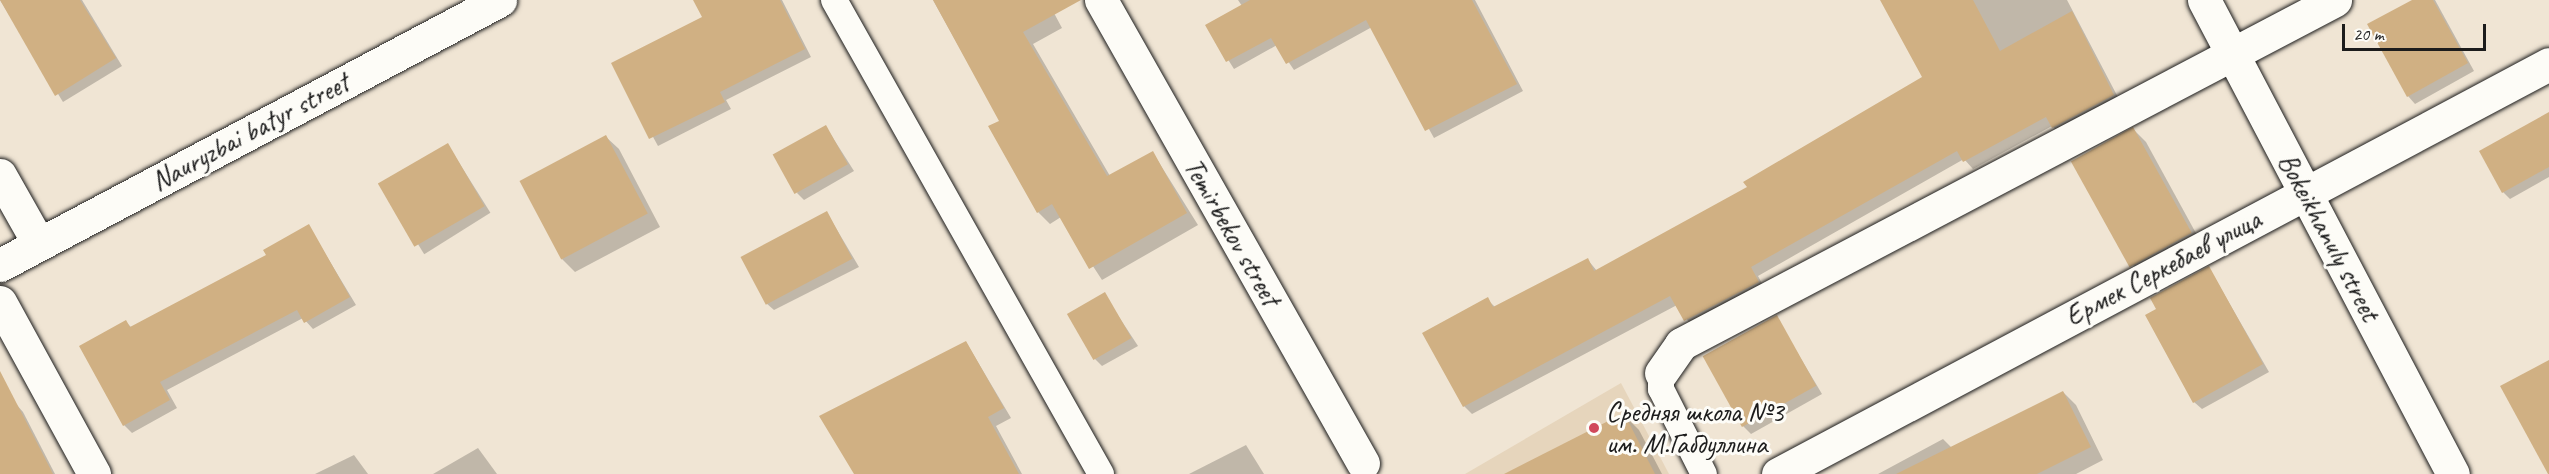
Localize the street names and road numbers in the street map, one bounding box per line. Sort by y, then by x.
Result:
street label: Nauryzbai batyr street [145,66,355,198]
street label: Bokeikhanuly street [2271,148,2387,326]
street label: Temirbekov street [1176,152,1288,312]
street label: Ермек Серкебаев улица [2059,202,2267,334]

